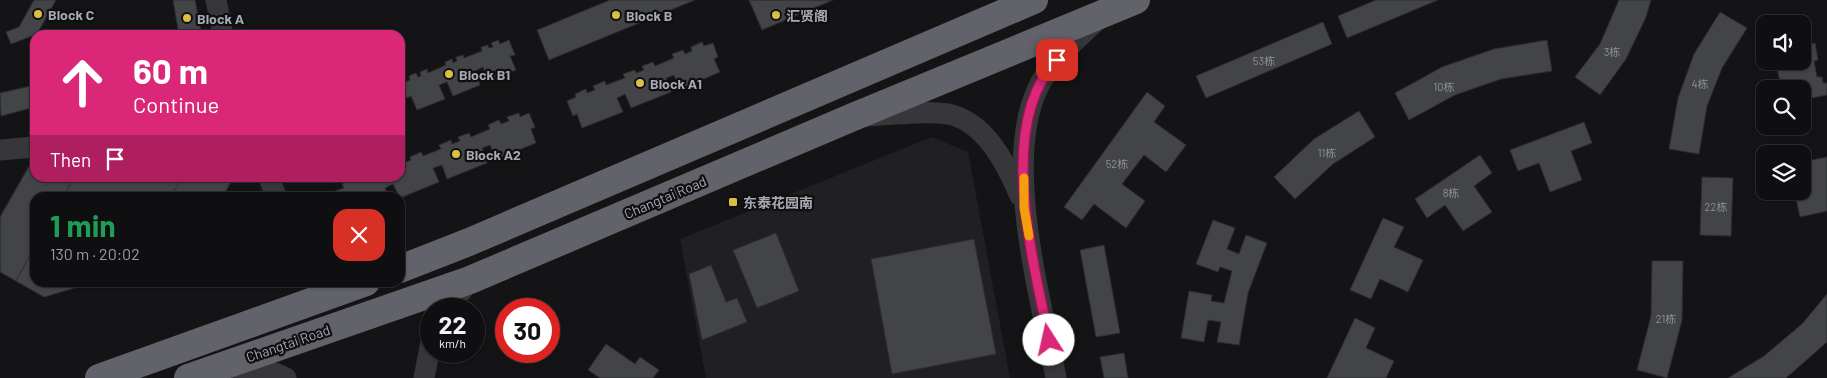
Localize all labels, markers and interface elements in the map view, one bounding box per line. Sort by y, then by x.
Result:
place label: Block C [48,6,94,23]
place label: Block B [626,7,672,24]
place label: 汇贤阁 [786,7,828,24]
marker: Block C [32,8,44,20]
marker: Block B [610,9,622,21]
marker: 汇贤阁 [770,9,782,21]
place label: Block A [197,10,245,27]
marker: Block A [181,12,193,24]
map controls [1756,15,1811,200]
button: sound [1756,15,1811,70]
pin [1036,39,1078,81]
house number: 3栋 [1604,45,1620,58]
icon: arrive [1043,46,1071,74]
text: 60 m [133,49,208,91]
icon: ahead [50,50,115,115]
house number: 53栋 [1253,54,1275,67]
place label: Block B1 [459,66,510,83]
marker: Block B1 [443,68,455,80]
place label: Block A1 [650,75,702,92]
marker: Block A1 [634,77,646,89]
house number: 4栋 [1691,77,1709,90]
house number: 10栋 [1433,80,1455,93]
button: search [1756,80,1811,135]
text: Continue [133,91,219,117]
icon: arrive [101,145,129,173]
button: layers [1756,145,1811,200]
place label: Block A2 [466,146,521,163]
house number: 11栋 [1318,146,1336,159]
text: Then [50,148,91,171]
marker: Block A2 [450,148,462,160]
house number: 52栋 [1106,157,1128,170]
street label: Changtai Road [621,172,709,222]
house number: 8栋 [1443,186,1459,199]
place label: 东泰花园南 [743,194,813,211]
marker: 东泰花园南 [727,196,739,208]
house number: 22栋 [1705,200,1727,213]
text: 1 min [50,207,116,243]
button: close [333,209,385,261]
text: 130 m · 20:02 [50,244,140,263]
speed limit sign: 30 [495,298,560,363]
text: 22 [438,309,467,339]
house number: 21栋 [1656,312,1676,325]
position arrow [1022,313,1074,365]
street label: Changtai Road [244,321,332,365]
text: km/h [439,336,466,350]

